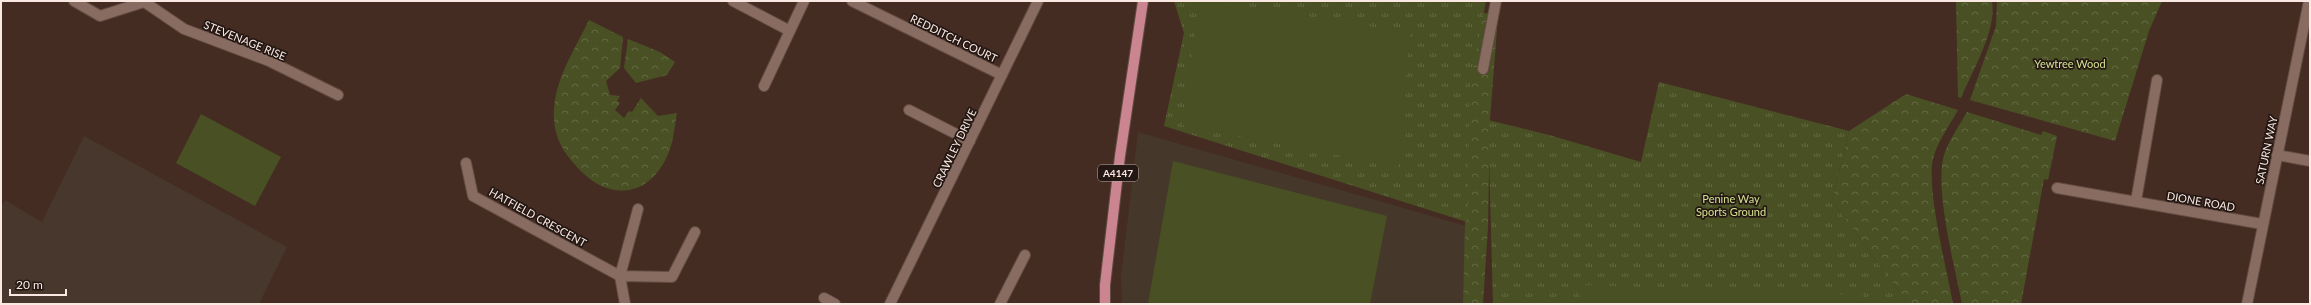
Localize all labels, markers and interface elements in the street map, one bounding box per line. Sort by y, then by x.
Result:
street label: REDDITCH COURT [908,11,1000,65]
street label: STEVENAGE RISE [202,18,288,62]
park label: Yewtree Wood [2034,57,2106,70]
street label: CRAWLEY DRIVE [929,107,979,189]
street label: SATURN WAY [2252,115,2280,185]
road number: A4147 [1098,165,1138,181]
street label: HATFIELD CRESCENT [487,185,589,249]
street label: DIONE ROAD [2166,189,2236,213]
park label: Penine Way Sports Ground [1696,192,1766,218]
scale bar [10,271,66,297]
text: 20 m [16,277,43,292]

